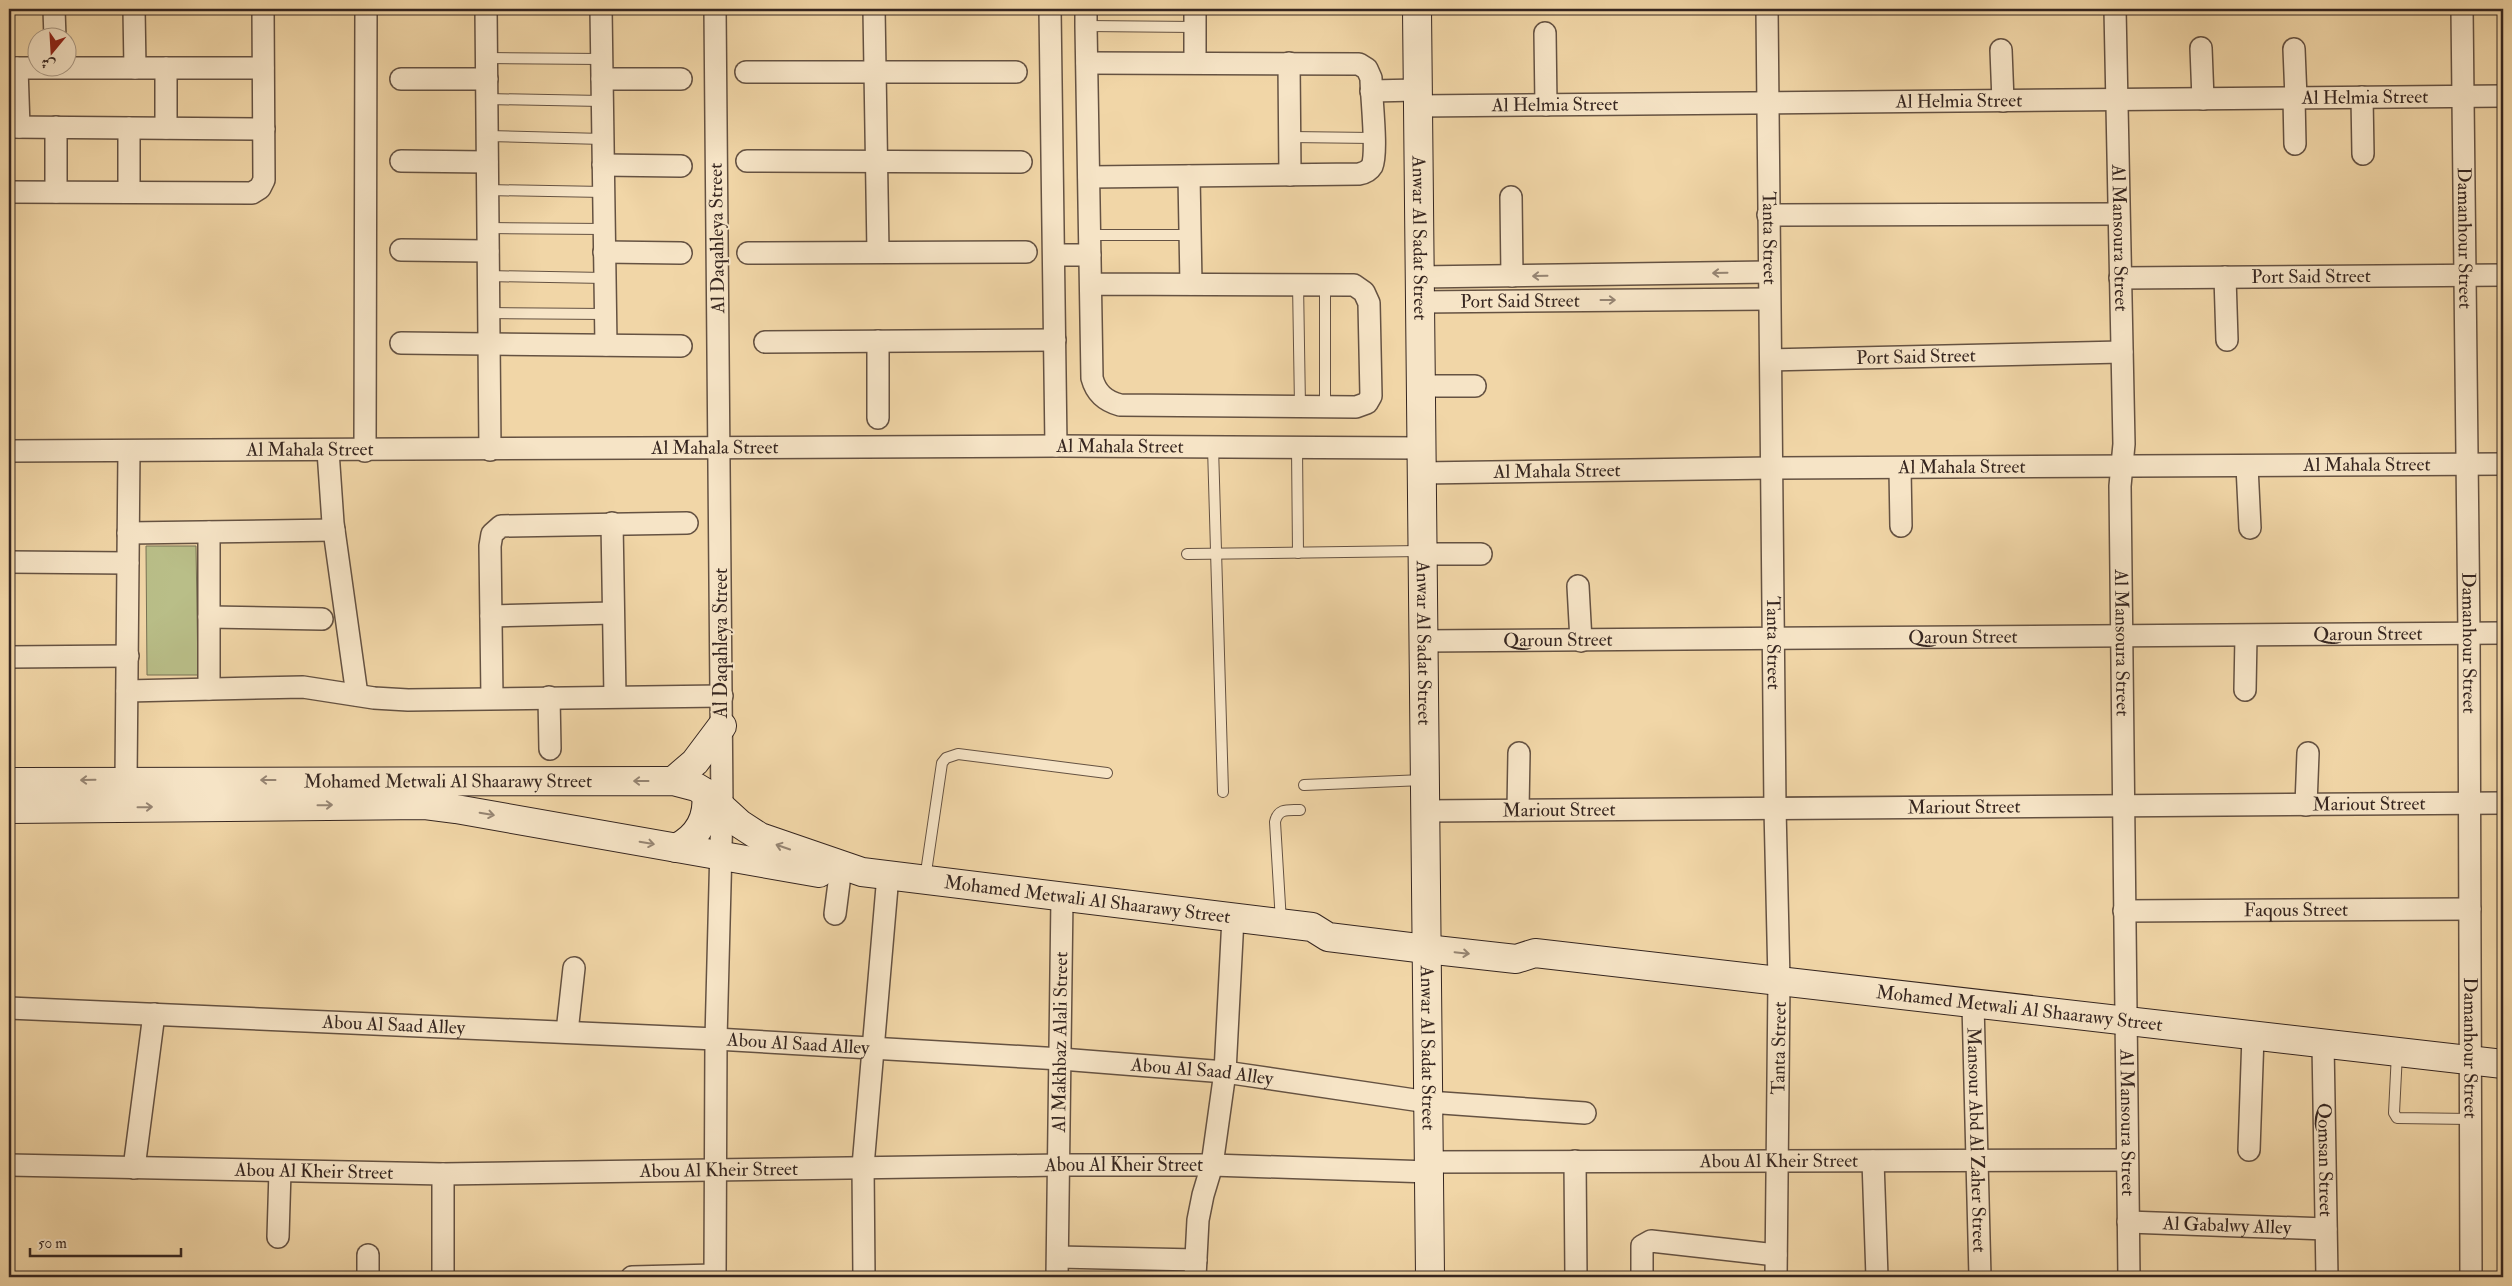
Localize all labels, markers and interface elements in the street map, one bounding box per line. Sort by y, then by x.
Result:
north arrow [28,28,78,78]
text: ش [39,54,57,74]
street label: Al Helmia Street [2301,85,2428,110]
street label: Al Helmia Street [1895,88,2022,114]
street label: Al Helmia Street [1491,92,1618,117]
street label: Anwar Al Sadat Street [1406,154,1432,320]
street label: Al Daqahleya Street [704,163,730,314]
street label: Al Mansoura Street [2106,163,2133,312]
street label: Damanhour Street [2452,167,2477,309]
street label: Tanta Street [1757,191,1782,285]
street label: Port Said Street [2251,264,2371,289]
one-way arrow [1712,268,1728,278]
one-way arrow [1532,271,1548,280]
street label: Port Said Street [1460,289,1580,314]
one-way arrow [1600,295,1616,305]
street label: Port Said Street [1856,343,1976,370]
street label: Al Mahala Street [1055,434,1184,459]
street label: Al Mahala Street [650,435,779,460]
street label: Al Mahala Street [245,437,374,462]
street label: Al Mahala Street [2302,452,2431,477]
street label: Al Mahala Street [1897,455,2026,479]
street label: Al Mahala Street [1492,458,1621,484]
street label: Anwar Al Sadat Street [1411,559,1436,725]
street label: Al Daqahleya Street [709,568,733,719]
street label: Al Mansoura Street [2109,568,2135,716]
street label: Damanhour Street [2456,572,2481,714]
street label: Tanta Street [1761,596,1786,690]
street label: Qaroun Street [2313,622,2423,646]
street label: Qaroun Street [1908,625,2018,649]
street label: Qaroun Street [1503,628,1613,652]
street label: Mohamed Metwali Al Shaarawy Street [304,769,592,794]
one-way arrow [80,775,96,785]
one-way arrow [260,775,276,785]
one-way arrow [633,776,649,786]
street label: Mariout Street [2312,792,2426,816]
street label: Mariout Street [1907,795,2021,819]
street label: Mariout Street [1502,798,1616,822]
one-way arrow [317,801,333,810]
one-way arrow [136,802,153,812]
one-way arrow [478,810,494,820]
one-way arrow [638,839,654,849]
one-way arrow [775,841,791,851]
street label: Mohamed Metwali Al Shaarawy Street [943,870,1232,929]
street label: Faqous Street [2244,898,2348,922]
one-way arrow [1454,948,1470,958]
street label: Al Makhbaz Alali Street [1047,951,1073,1134]
street label: Anwar Al Sadat Street [1415,964,1440,1130]
street label: Damanhour Street [2458,977,2483,1119]
street label: Mohamed Metwali Al Shaarawy Street [1875,980,2164,1037]
street label: Tanta Street [1766,1001,1792,1095]
street label: Abou Al Saad Alley [321,1010,466,1040]
street label: Mansour Abd Al Zaher Street [1962,1027,1991,1253]
street label: Abou Al Saad Alley [725,1028,871,1060]
street label: Al Mansoura Street [2114,1048,2140,1196]
street label: Abou Al Saad Alley [1129,1053,1276,1091]
street label: Qomsan Street [2312,1103,2338,1217]
street label: Abou Al Kheir Street [1699,1149,1858,1173]
street label: Abou Al Kheir Street [1043,1153,1203,1177]
street label: Abou Al Kheir Street [638,1157,798,1183]
street label: Abou Al Kheir Street [233,1158,393,1185]
street label: Al Gabalwy Alley [2161,1211,2292,1240]
scale bar [30,1226,181,1258]
text: 50 m [38,1234,67,1253]

